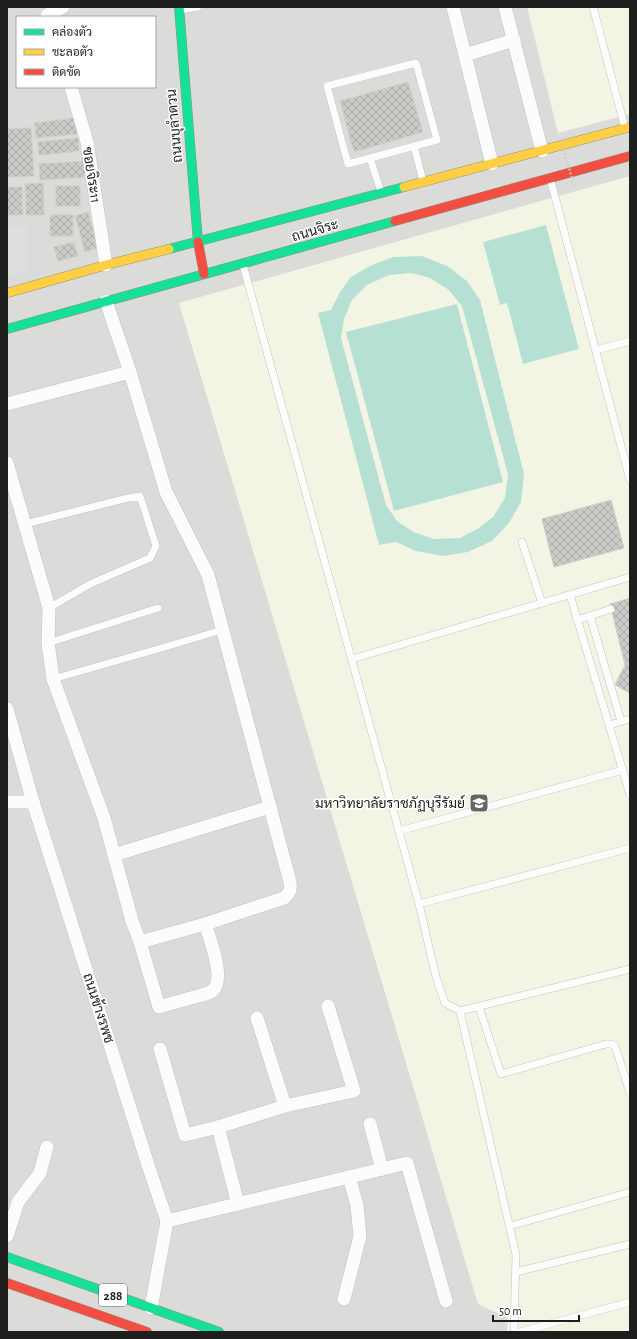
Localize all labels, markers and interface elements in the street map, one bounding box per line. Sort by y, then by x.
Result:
legend [16,16,156,88]
text: คล่องตัว [52,25,92,38]
text: ชะลอตัว [52,45,93,58]
text: ติดขัด [52,65,81,78]
street label: ถนนบุลำดวน [164,88,187,164]
street label: ซอยจิระ11 [80,146,104,204]
street label: ถนนจิระ [290,216,340,244]
school or university icon: มหาวิทยาลัยราชภัฏบุรีรัมย์ [468,792,490,814]
place label: มหาวิทยาลัยราชภัฏบุรีรัมย์ [315,794,465,813]
street label: ถนนข้างรพช [80,971,119,1045]
road number: 288 [99,1284,127,1306]
scale bar [493,1297,579,1323]
text: 50 m [499,1305,522,1317]

